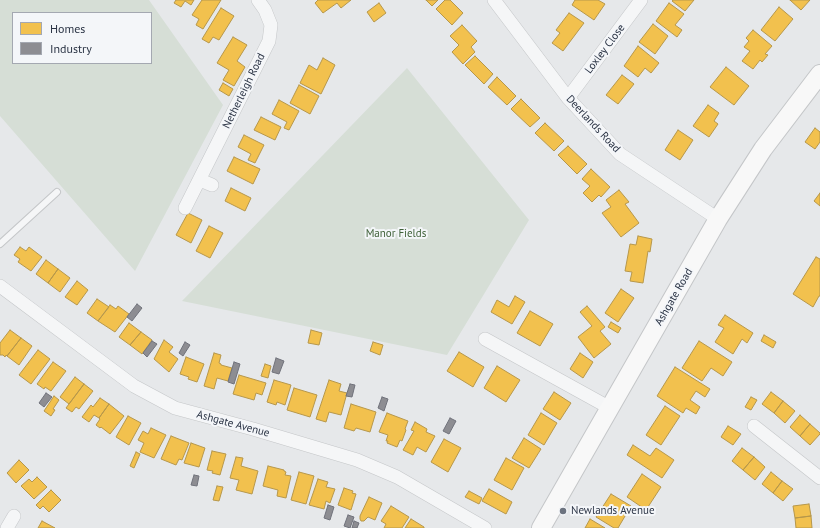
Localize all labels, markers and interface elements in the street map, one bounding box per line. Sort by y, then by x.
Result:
legend [12,12,152,64]
text: Homes [50,21,85,36]
street label: Loxley Close [582,22,628,76]
text: Industry [50,41,92,56]
street label: Netherleigh Road [220,51,268,131]
street label: Deerlands Road [563,93,623,155]
park label: Manor Fields [366,227,426,241]
street label: Ashgate Road [652,266,696,328]
street label: Ashgate Avenue [195,408,271,440]
place label: Newlands Avenue [571,504,654,518]
marker: Newlands Avenue [558,506,568,516]

